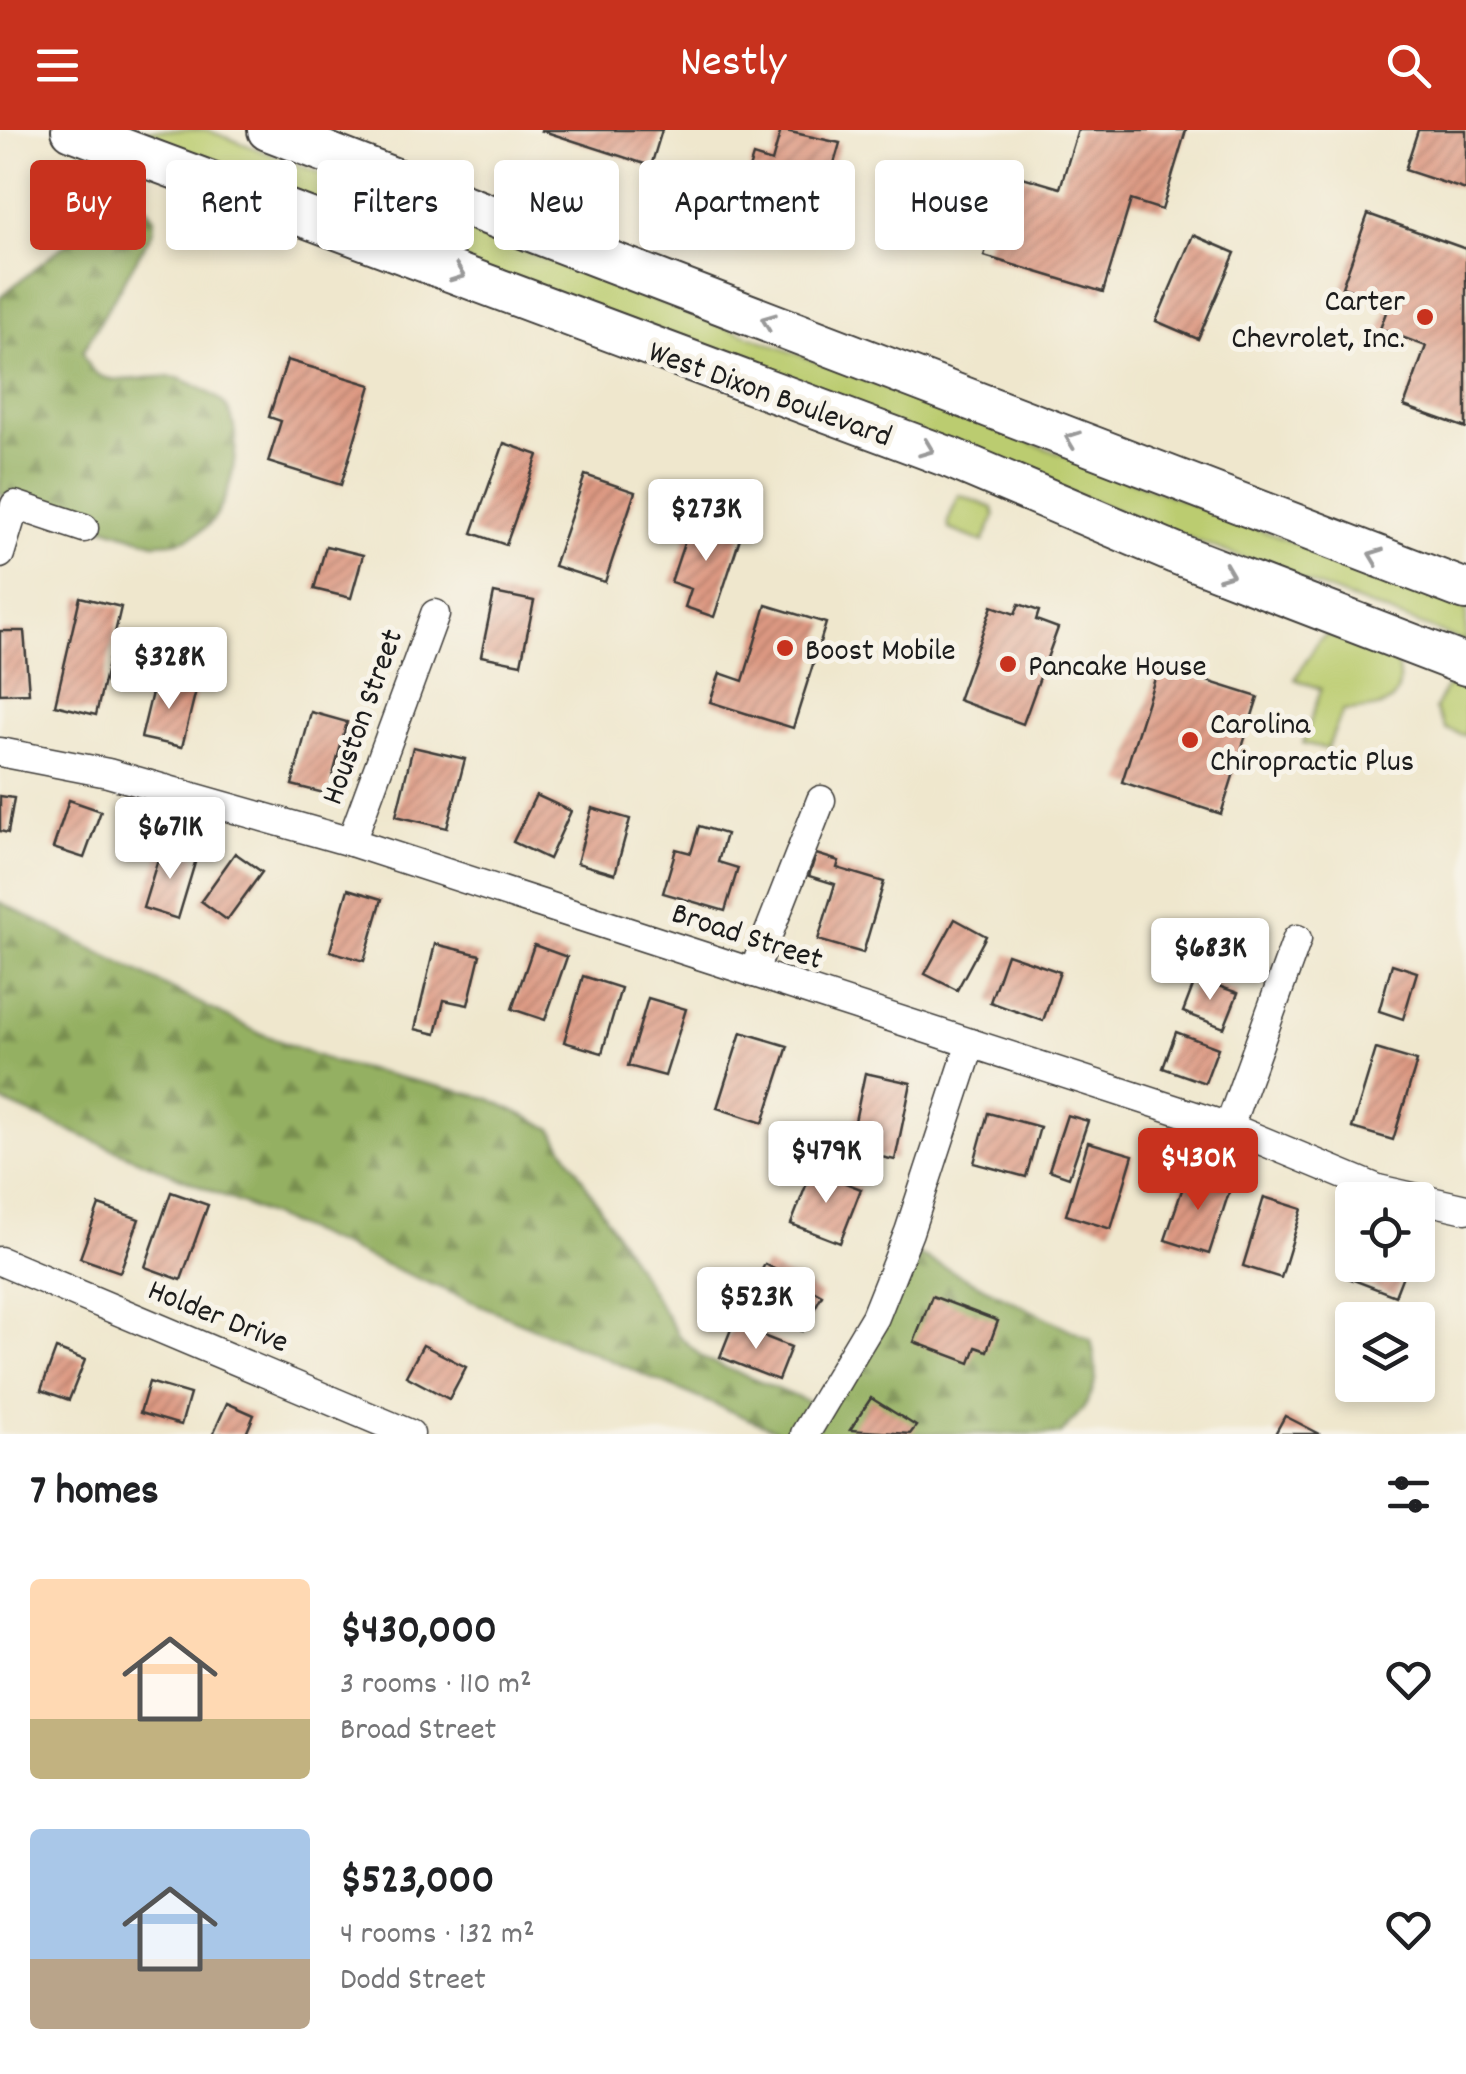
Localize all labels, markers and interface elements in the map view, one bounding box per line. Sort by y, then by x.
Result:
text: Nestly [680,33,786,97]
icon: menu [30,38,85,93]
icon: search [1381,38,1436,93]
chip: Buy [30,160,146,250]
chip: Rent [166,160,297,250]
chip: Filters [317,160,474,250]
chip: New [494,160,619,250]
chip: Apartment [639,160,855,250]
chip: House [875,160,1024,250]
one-way arrow [449,263,466,283]
place label: Carter Chevrolet, Inc. [1231,281,1405,364]
marker: Carter Chevrolet, Inc. [1414,306,1436,328]
one-way arrow [761,313,778,333]
street label: West Dixon Boulevard [641,331,897,462]
one-way arrow [1064,430,1081,451]
one-way arrow [917,437,935,457]
pin: $273K [636,479,776,564]
text: $273K [670,488,742,534]
one-way arrow [1367,547,1384,568]
one-way arrow [1217,562,1235,582]
street label: Houston Street [312,623,418,812]
pin: $328K [99,627,239,712]
place label: Boost Mobile [805,630,956,676]
text: $328K [133,636,205,682]
marker: Boost Mobile [774,637,796,659]
place label: Pancake House [1028,646,1207,692]
marker: Pancake House [997,653,1019,675]
place label: Carolina Chiropractic Plus [1210,704,1414,787]
marker: Carolina Chiropractic Plus [1179,729,1201,751]
pin: $671K [100,797,240,882]
text: $671K [137,806,203,852]
street label: Broad Street [665,893,828,985]
pin: $683K [1140,918,1280,1003]
text: $683K [1173,927,1247,973]
pin: $479K [756,1121,896,1206]
pin: $430K [1128,1128,1268,1213]
text: $479K [790,1130,862,1176]
text: $430K [1160,1137,1236,1183]
map controls [1335,1182,1435,1402]
button: locate [1335,1182,1435,1282]
pin: $523K [686,1267,826,1352]
street label: Holder Drive [140,1270,294,1368]
text: $523K [719,1276,793,1322]
button: layers [1335,1302,1435,1402]
text: 7 homes [30,1464,159,1524]
icon: filters [1381,1467,1436,1522]
text: $430,000 [340,1603,497,1663]
icon: home [110,1619,230,1739]
icon: heart [1381,1652,1436,1707]
text: 3 rooms · 110 m² [340,1663,532,1709]
text: Broad Street [340,1709,496,1755]
text: $523,000 [340,1853,494,1913]
icon: home [110,1869,230,1989]
icon: heart [1381,1902,1436,1957]
text: 4 rooms · 132 m² [340,1913,535,1959]
text: Dodd Street [340,1959,486,2005]

